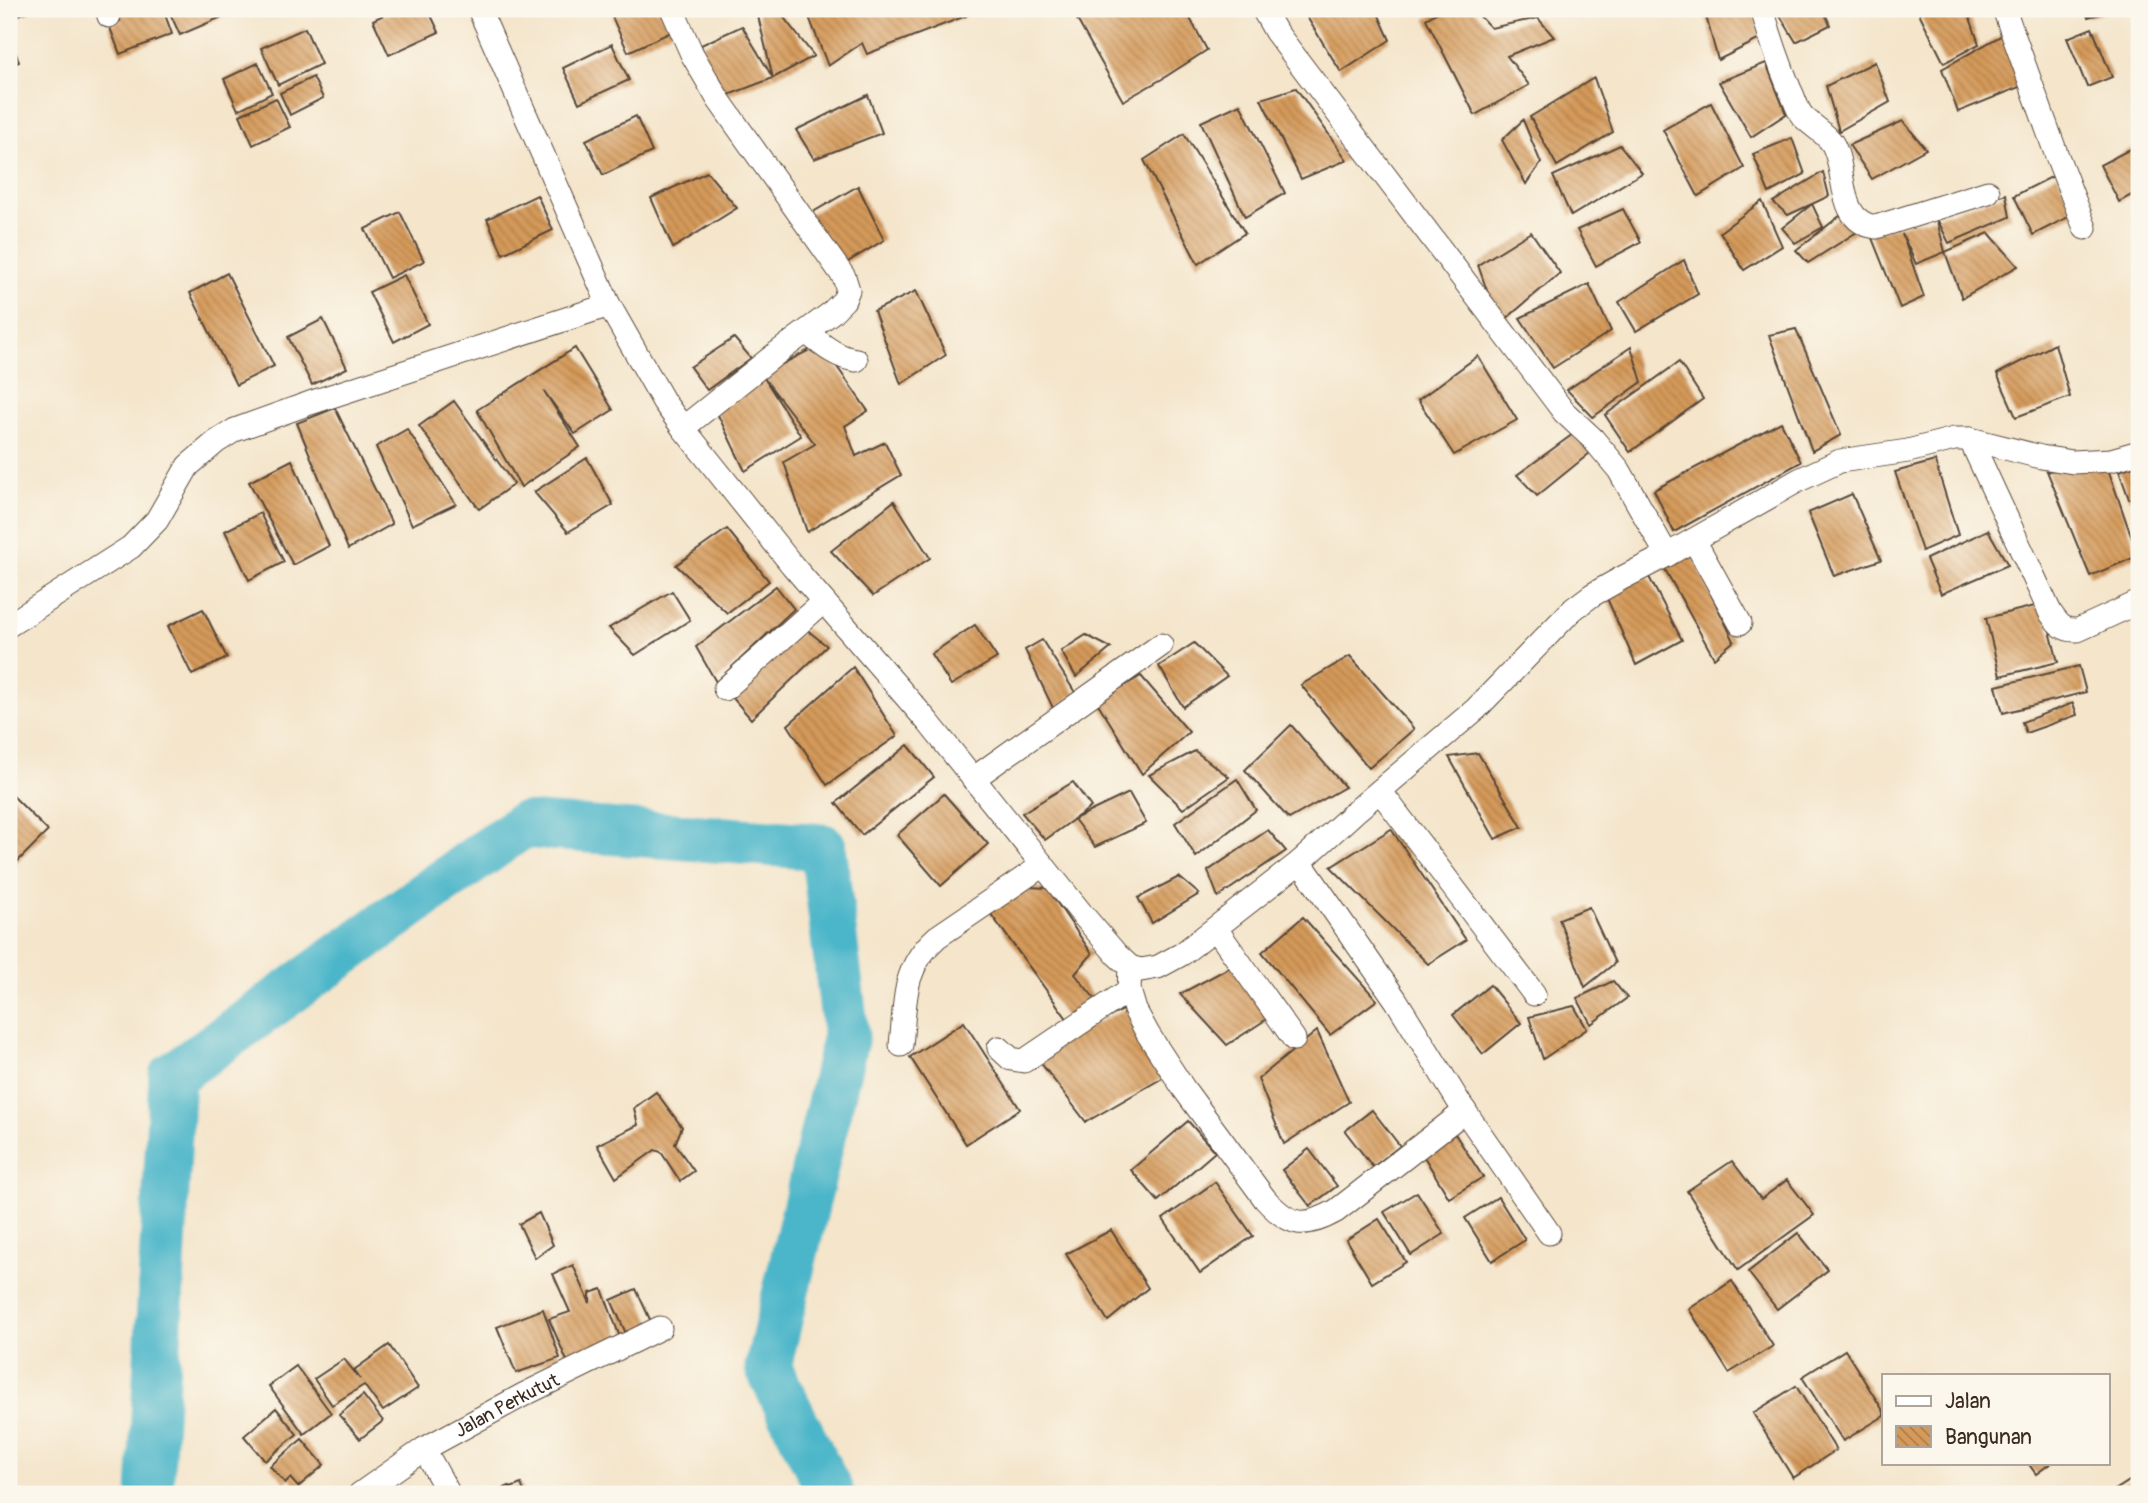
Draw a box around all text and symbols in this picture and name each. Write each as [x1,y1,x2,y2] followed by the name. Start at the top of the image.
[451,1368,563,1443] street label: Jalan Perkutut
[1882,1374,2110,1464] legend
[1945,1388,1991,1415] text: Jalan
[1945,1424,2032,1451] text: Bangunan

